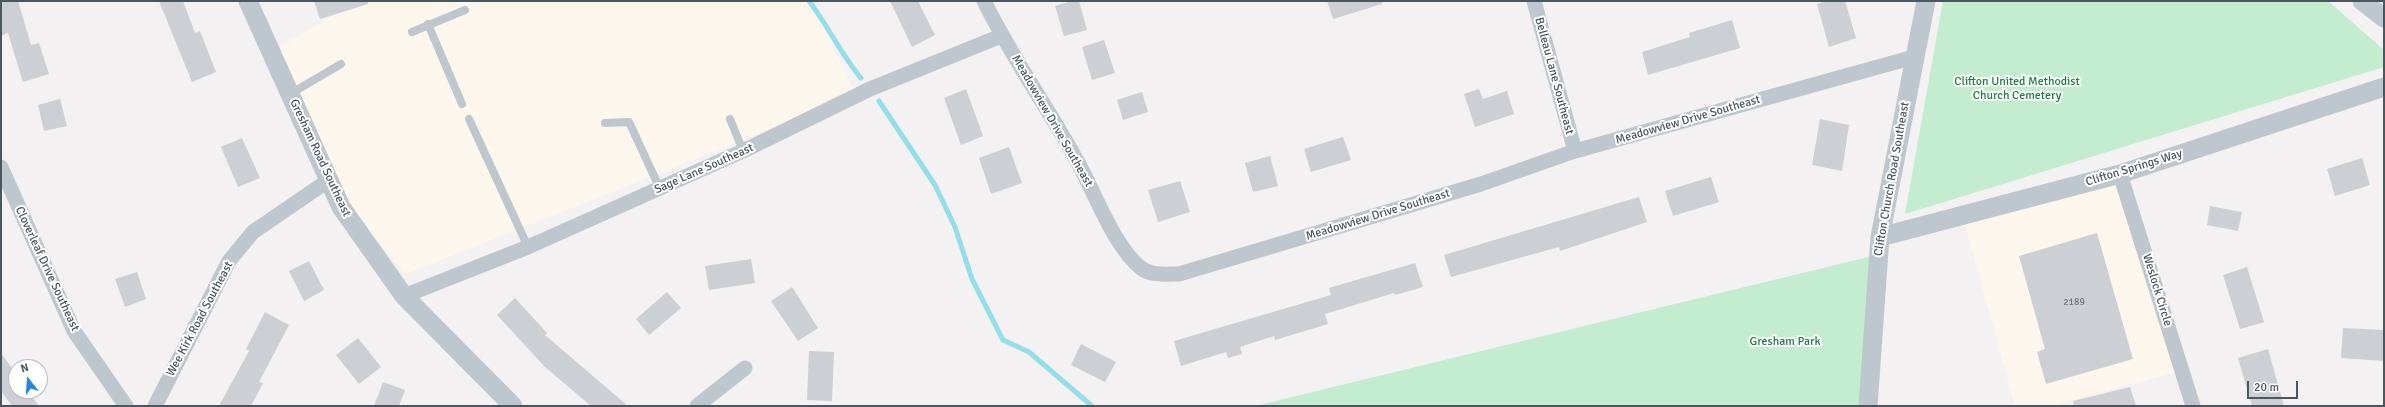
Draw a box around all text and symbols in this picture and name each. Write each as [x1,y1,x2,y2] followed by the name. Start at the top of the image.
[1531,16,1577,136] street label: Belleau Lane Southeast
[1008,53,1096,189] street label: Meadowview Drive Southeast
[1954,75,2080,103] park label: Clifton United Methodist Church Cemetery
[1614,92,1762,148] street label: Meadowview Drive Southeast
[286,97,354,219] street label: Gresham Road Southeast
[1871,101,1913,257] street label: Clifton Church Road Southeast
[652,141,756,197] street label: Sage Lane Southeast
[2084,146,2184,190] street label: Clifton Springs Way
[1304,186,1452,244] street label: Meadowview Drive Southeast
[12,204,82,334] street label: Cloverleaf Drive Southeast
[2139,252,2175,328] street label: Weslock Circle
[164,259,236,379] street label: Wee Kirk Road Southeast
[2063,296,2085,308] house number: 2189
[1749,335,1821,349] park label: Gresham Park
[8,359,48,399] north arrow
[19,361,30,375] text: N
[2249,373,2300,399] scale bar
[2254,380,2279,395] text: 20 m

